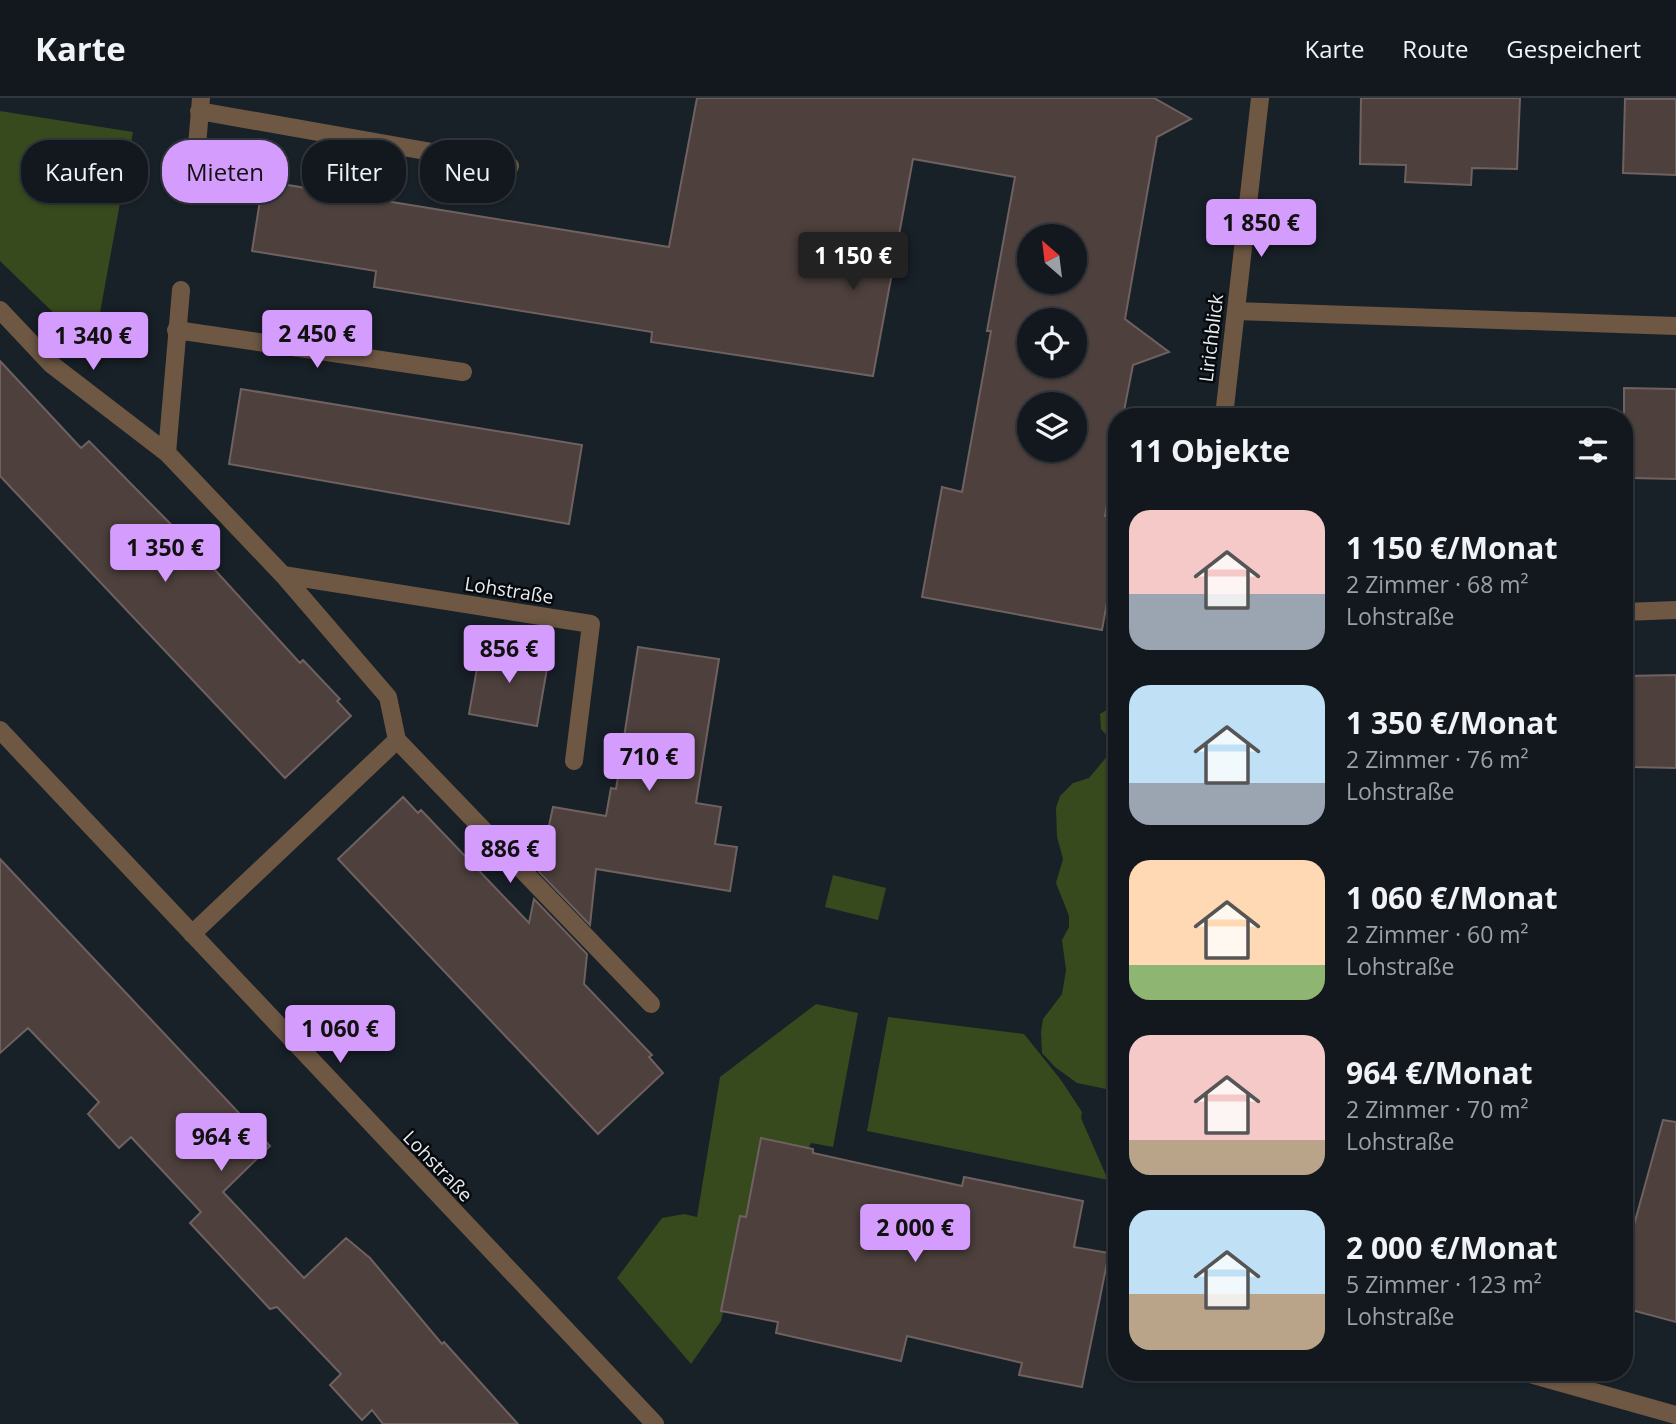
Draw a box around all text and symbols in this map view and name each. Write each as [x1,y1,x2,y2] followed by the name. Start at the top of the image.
[35,26,126,71] text: Karte
[1304,32,1364,65] text: Karte
[1402,32,1468,65] text: Route
[1506,32,1641,65] text: Gespeichert
[21,140,148,203] chip: Kaufen
[162,140,288,203] chip: Mieten
[302,140,406,203] chip: Filter
[420,140,515,203] chip: Neu
[1196,200,1326,259] pin: 1 850 €
[1222,206,1300,238] text: 1 850 €
[1017,224,1087,294] north arrow
[1017,224,1087,462] map controls
[788,232,918,292] pin: 1 150 €
[814,239,892,271] text: 1 150 €
[1193,293,1229,383] street label: Lirichblick
[1017,308,1087,378] button: locate
[252,310,382,370] pin: 2 450 €
[28,313,158,372] pin: 1 340 €
[278,317,356,349] text: 2 450 €
[54,319,132,351] text: 1 340 €
[1017,392,1087,462] button: layers
[1129,430,1290,471] text: 11 Objekte
[1574,431,1612,469] icon: filters
[100,524,230,584] pin: 1 350 €
[1346,527,1557,568] text: 1 150 €/Monat
[126,531,204,563] text: 1 350 €
[1185,538,1269,622] icon: home
[1346,568,1529,600] text: 2 Zimmer · 68 m²
[463,570,555,610] street label: Lohstraße
[1346,600,1455,632] text: Lohstraße
[460,626,558,685] pin: 856 €
[480,632,538,664] text: 856 €
[1346,702,1557,743] text: 1 350 €/Monat
[1185,713,1269,797] icon: home
[600,734,698,793] pin: 710 €
[620,740,678,772] text: 710 €
[1346,743,1529,775] text: 2 Zimmer · 76 m²
[1346,775,1455,807] text: Lohstraße
[461,826,559,885] pin: 886 €
[481,832,539,864] text: 886 €
[1346,877,1557,918] text: 1 060 €/Monat
[1185,888,1269,972] icon: home
[1346,918,1529,950] text: 2 Zimmer · 60 m²
[1346,950,1455,982] text: Lohstraße
[275,1006,405,1065] pin: 1 060 €
[301,1012,379,1044] text: 1 060 €
[1346,1052,1533,1093] text: 964 €/Monat
[1185,1063,1269,1147] icon: home
[1346,1093,1529,1125] text: 2 Zimmer · 70 m²
[172,1114,270,1173] pin: 964 €
[192,1120,250,1152] text: 964 €
[398,1125,478,1207] street label: Lohstraße
[1346,1125,1455,1157] text: Lohstraße
[850,1204,980,1264] pin: 2 000 €
[876,1211,954,1243] text: 2 000 €
[1346,1227,1557,1268] text: 2 000 €/Monat
[1185,1238,1269,1322] icon: home
[1346,1268,1542,1300] text: 5 Zimmer · 123 m²
[1346,1300,1455,1332] text: Lohstraße

